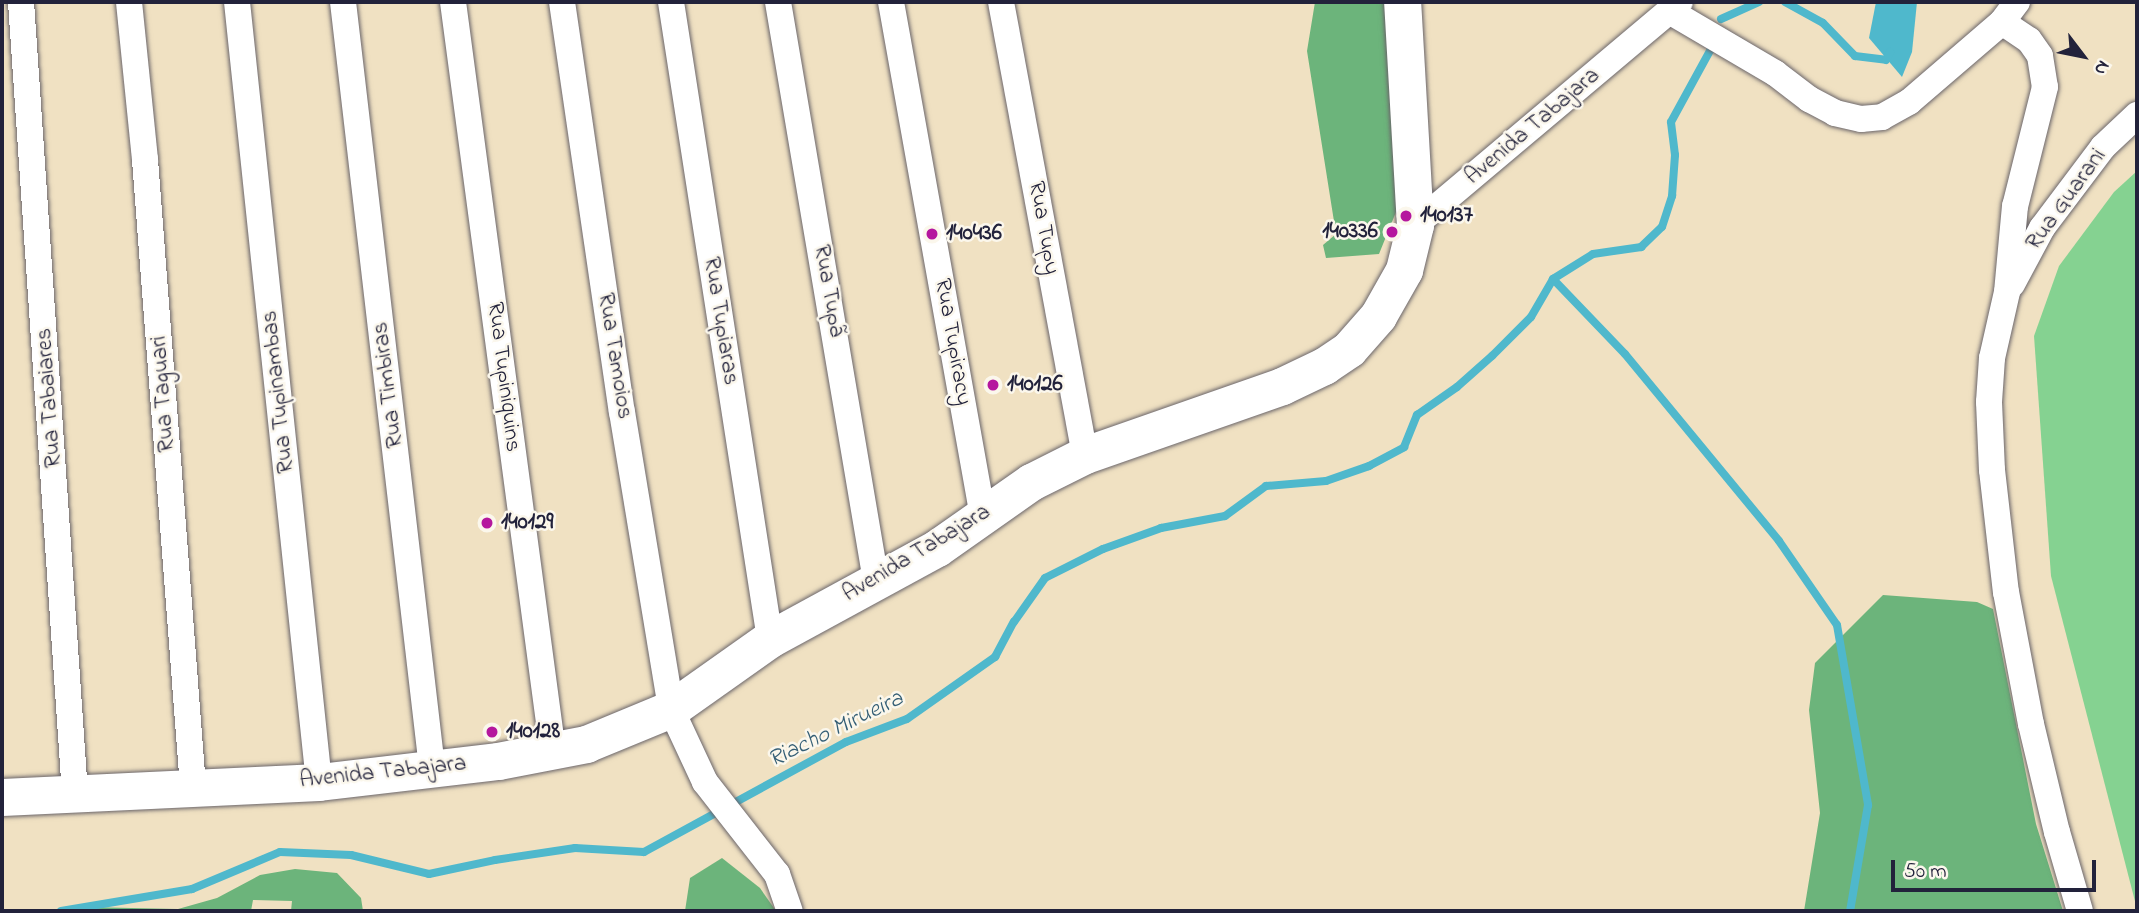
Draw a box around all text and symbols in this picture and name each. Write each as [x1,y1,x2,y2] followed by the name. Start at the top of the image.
[2048,21,2118,91] north arrow
[2086,55,2116,80] text: N
[1460,63,1606,191] street label: Avenida Tabajara
[2021,144,2113,256] street label: Rua Guarani
[1021,179,1065,277] street label: Rua Tupy
[1420,202,1473,230] place label: 140137
[1398,208,1414,224] marker: 140137
[1322,218,1378,246] place label: 140336
[946,220,1002,248] place label: 140436
[1384,224,1400,240] marker: 140336
[924,226,940,242] marker: 140436
[806,243,850,339] street label: Rua Tupã
[696,255,744,387] street label: Rua Tupiaras
[927,277,977,407] street label: Rua Tupiracy
[590,291,638,421] street label: Rua Tamoios
[480,300,526,454] street label: Rua Tupiniquins
[257,309,301,475] street label: Rua Tupinambas
[368,320,410,450] street label: Rua Timbiras
[31,327,69,469] street label: Rua Tabaiares
[146,335,182,453] street label: Rua Taguari
[1007,371,1063,399] place label: 140126
[985,377,1001,393] marker: 140126
[838,499,996,609] street label: Avenida Tabajara
[501,509,553,537] place label: 140129
[479,515,495,531] marker: 140129
[764,685,908,775] water label: Riacho Mirueira
[506,718,560,746] place label: 140128
[484,724,500,740] marker: 140128
[298,751,468,795] street label: Avenida Tabajara
[1894,846,2099,890] scale bar
[1904,857,1947,887] text: 50 m

